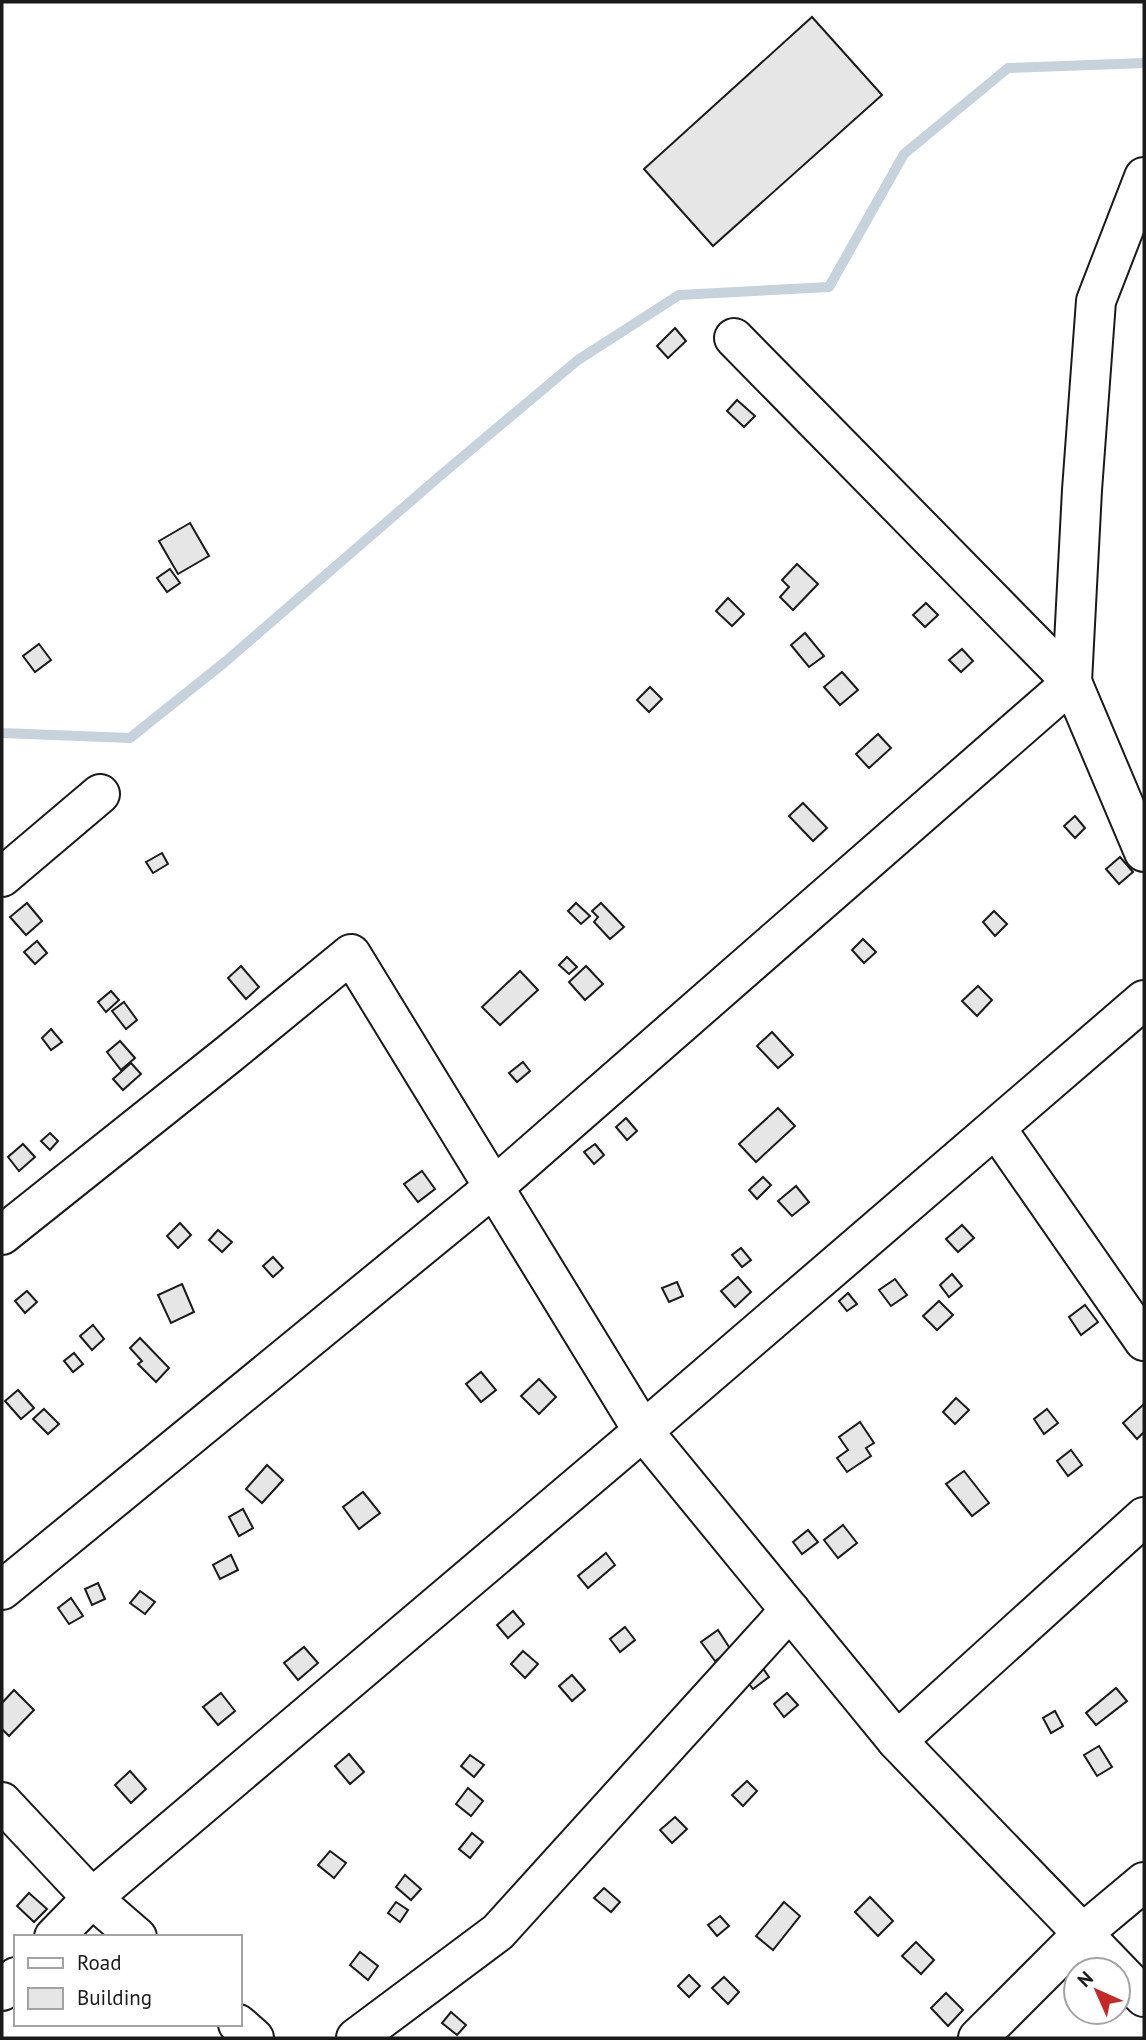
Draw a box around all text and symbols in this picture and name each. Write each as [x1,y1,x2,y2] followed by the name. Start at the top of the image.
[14,1935,242,2026] legend
[77,1949,121,1976] text: Road
[1062,1956,1132,2026] north arrow
[1072,1966,1098,1992] text: N
[77,1984,152,2011] text: Building

